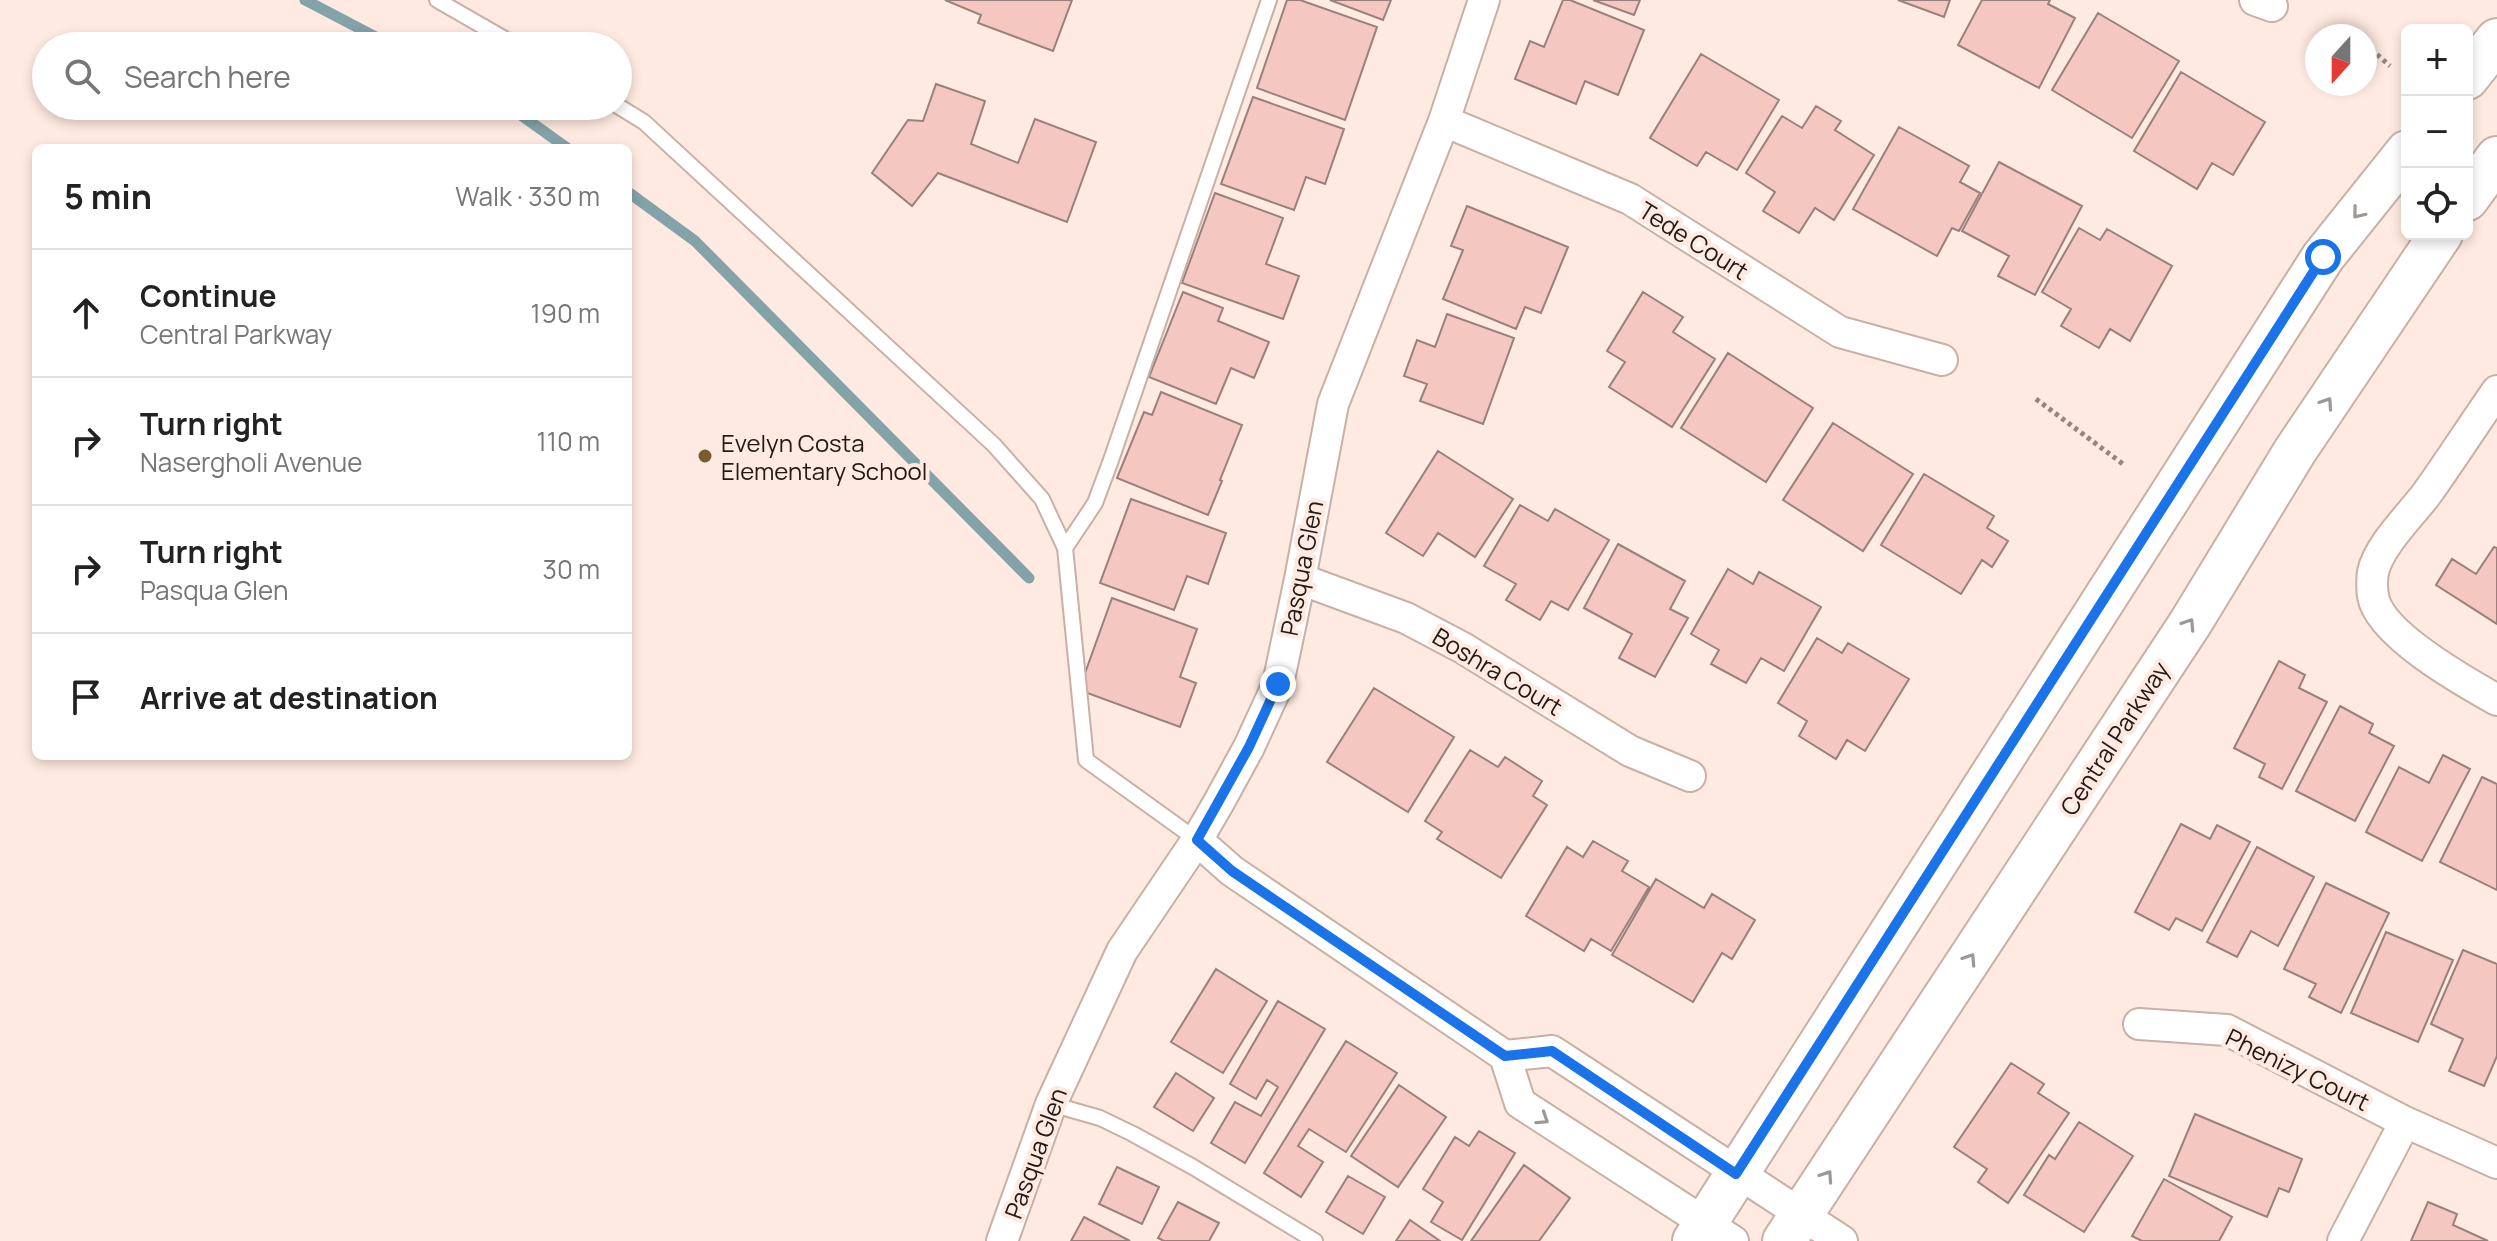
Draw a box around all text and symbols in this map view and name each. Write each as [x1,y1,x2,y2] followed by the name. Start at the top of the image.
[2305,24,2377,96] north arrow
[2401,24,2473,240] map controls
[2401,24,2473,96] button: +
[32,32,632,120] search box
[60,54,104,98] icon: search
[124,56,291,97] text: Search here
[2401,96,2473,168] button: −
[2401,168,2473,240] button: locate
[64,173,152,219] text: 5 min
[455,178,600,214] text: Walk · 330 m
[1633,193,1755,287] street label: Tede Court
[2353,204,2368,218] one-way arrow
[2305,239,2341,275] route start
[140,275,276,316] text: Continue
[64,291,108,335] icon: ahead
[531,295,600,331] text: 190 m
[140,316,332,352] text: Central Parkway
[2317,398,2332,412] one-way arrow
[140,403,283,444] text: Turn right
[64,419,108,463] icon: right
[537,423,600,459] text: 110 m
[721,426,927,487] place label: Evelyn Costa Elementary School
[140,444,363,480] text: Nasergholi Avenue
[696,447,714,465] marker: Evelyn Costa Elementary School
[1272,498,1330,638] street label: Pasqua Glen
[140,531,283,572] text: Turn right
[64,547,108,591] icon: right
[543,551,600,587] text: 30 m
[140,572,288,608] text: Pasqua Glen
[2180,618,2195,633] one-way arrow
[1427,619,1569,723] street label: Boshra Court
[2052,654,2176,821] street label: Central Parkway
[1260,666,1296,702] route end
[64,675,108,719] icon: arrive
[140,677,438,718] text: Arrive at destination
[1960,953,1975,967] one-way arrow
[2221,1020,2375,1118] street label: Phenizy Court
[996,1083,1074,1223] street label: Pasqua Glen
[1535,1109,1549,1124] one-way arrow
[1817,1170,1832,1184] one-way arrow

